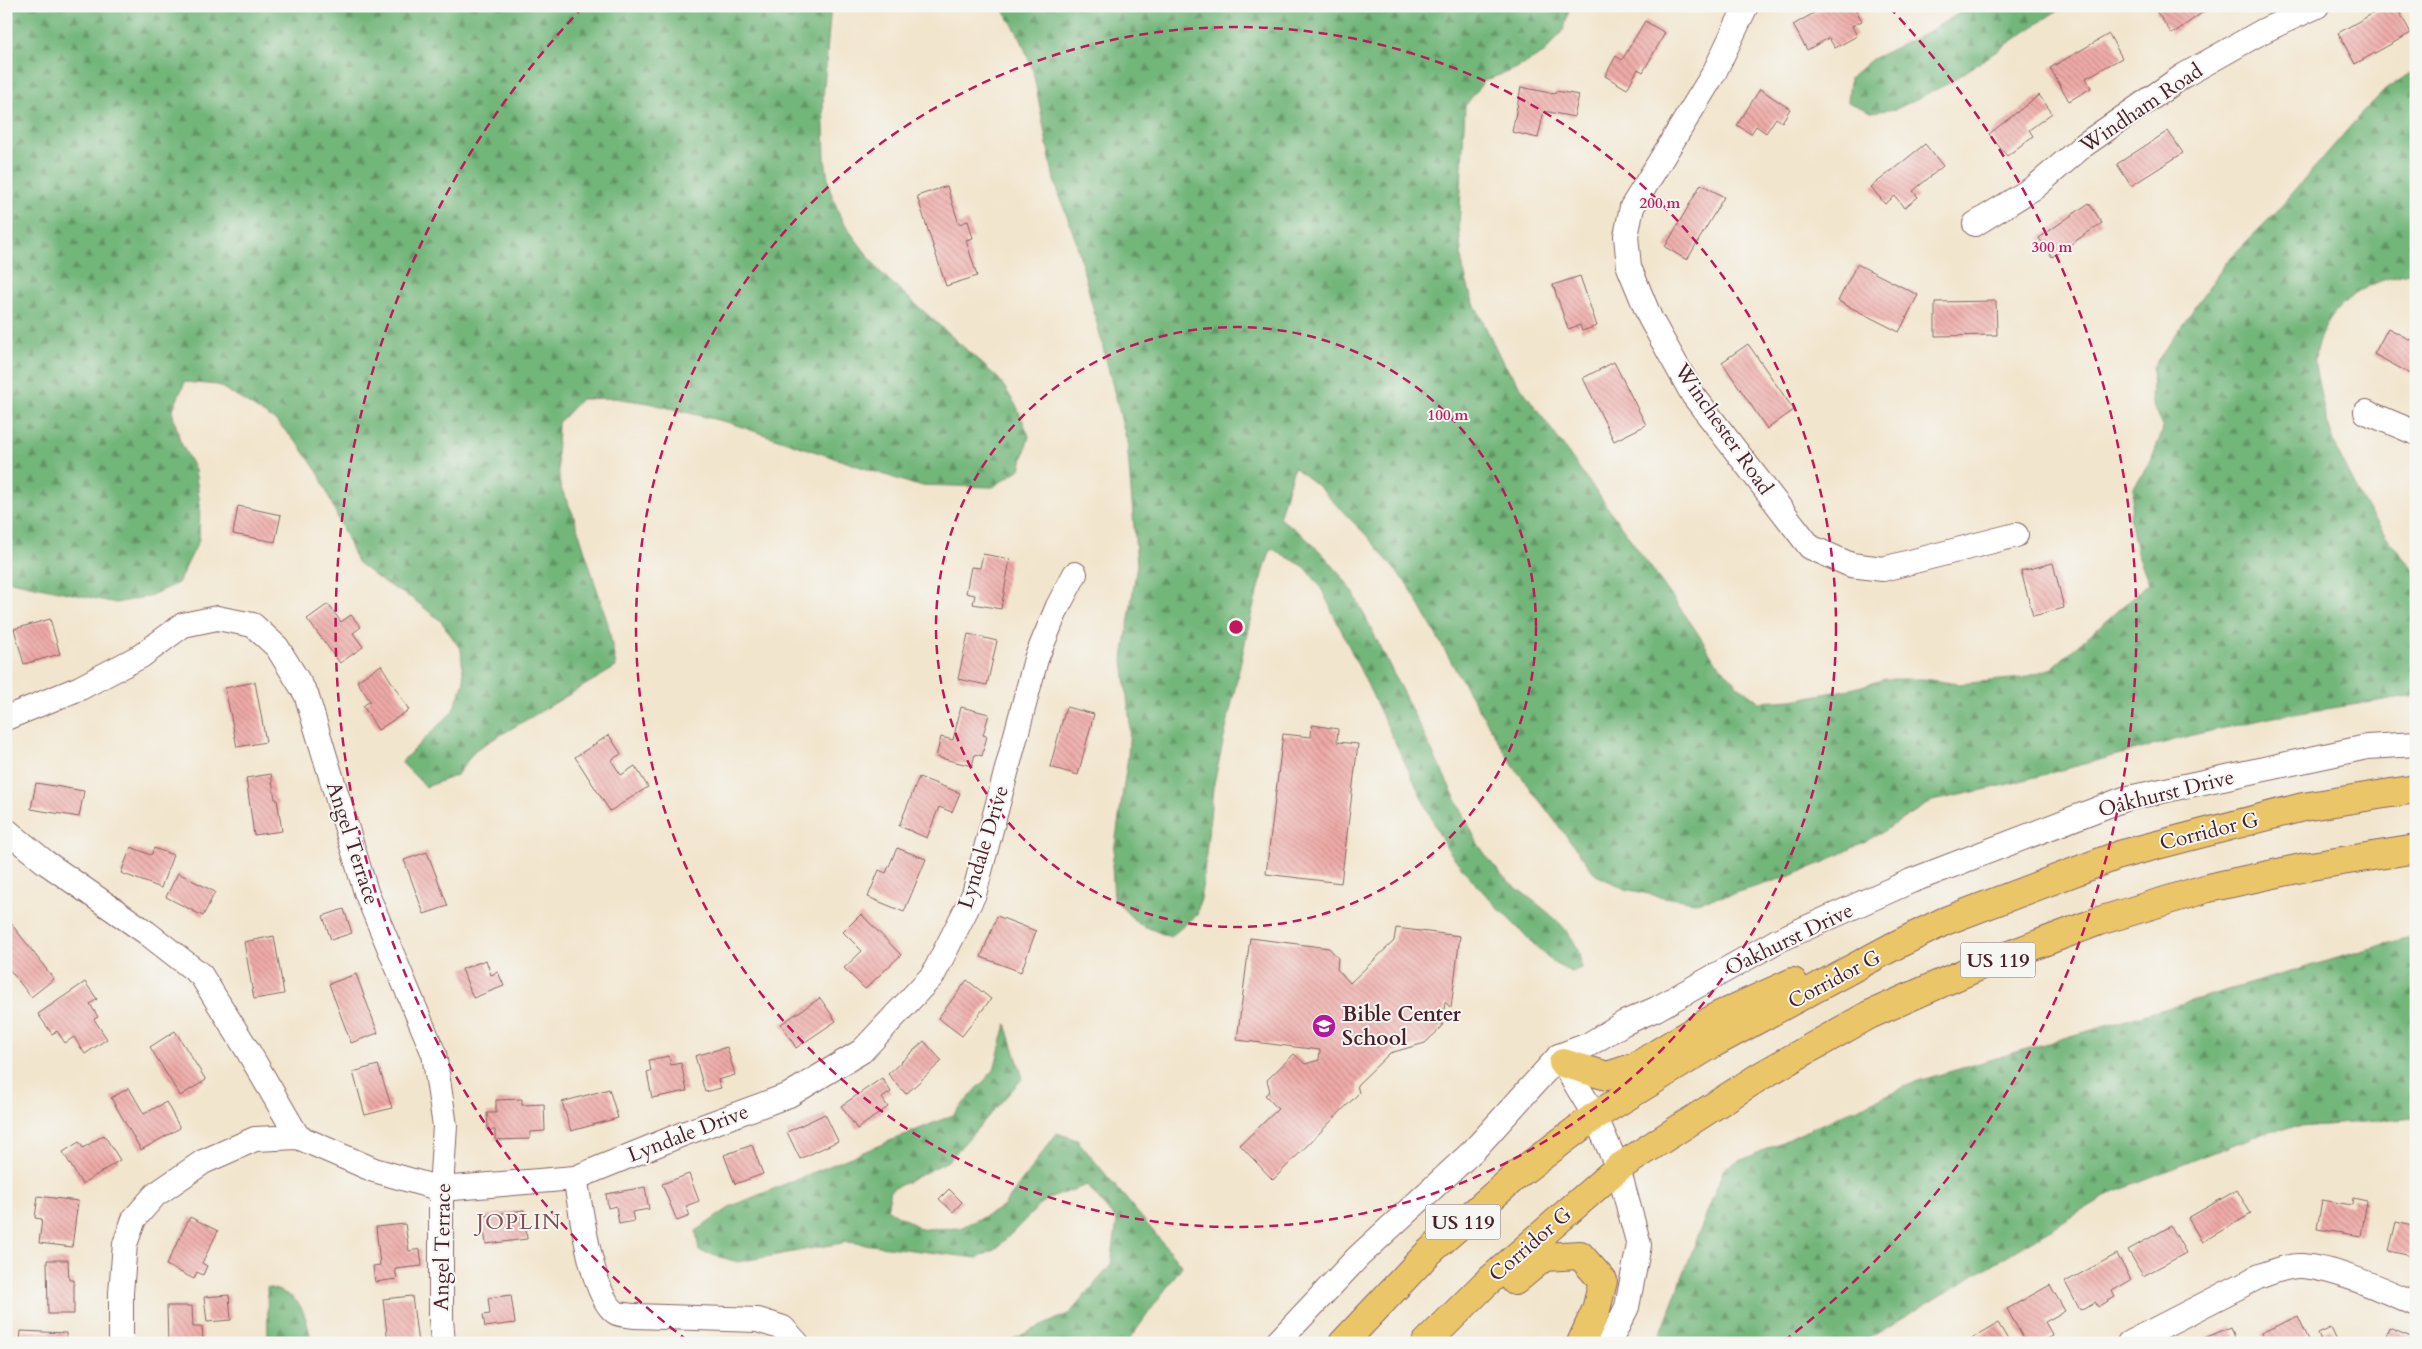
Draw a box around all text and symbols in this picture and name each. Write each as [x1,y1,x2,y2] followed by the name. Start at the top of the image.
[2073,57,2208,161] street label: Windham Road
[1640,193,1681,213] text: 200 m
[2032,237,2073,257] text: 300 m
[1667,357,1780,501] street label: Winchester Road
[1428,405,1469,425] text: 100 m
[1227,618,1245,636] centre of rings
[2095,763,2237,824] street label: Oakhurst Drive
[319,778,386,908] street label: Angel Terrace
[951,782,1016,912] street label: Lyndale Drive
[2157,805,2262,858] street label: Corridor G
[1720,896,1858,983] street label: Oakhurst Drive
[1960,942,2036,978] road number: US 119
[1783,943,1886,1016] street label: Corridor G
[1342,1000,1462,1053] place label: Bible Center School
[1311,1013,1337,1039] school or university icon: Bible Center School
[624,1097,753,1170] street label: Lyndale Drive
[427,1183,458,1311] street label: Angel Terrace
[1483,1200,1578,1288] street label: Corridor G
[1426,1204,1500,1240] road number: US 119
[473,1207,562,1237] district label: JOPLIN

